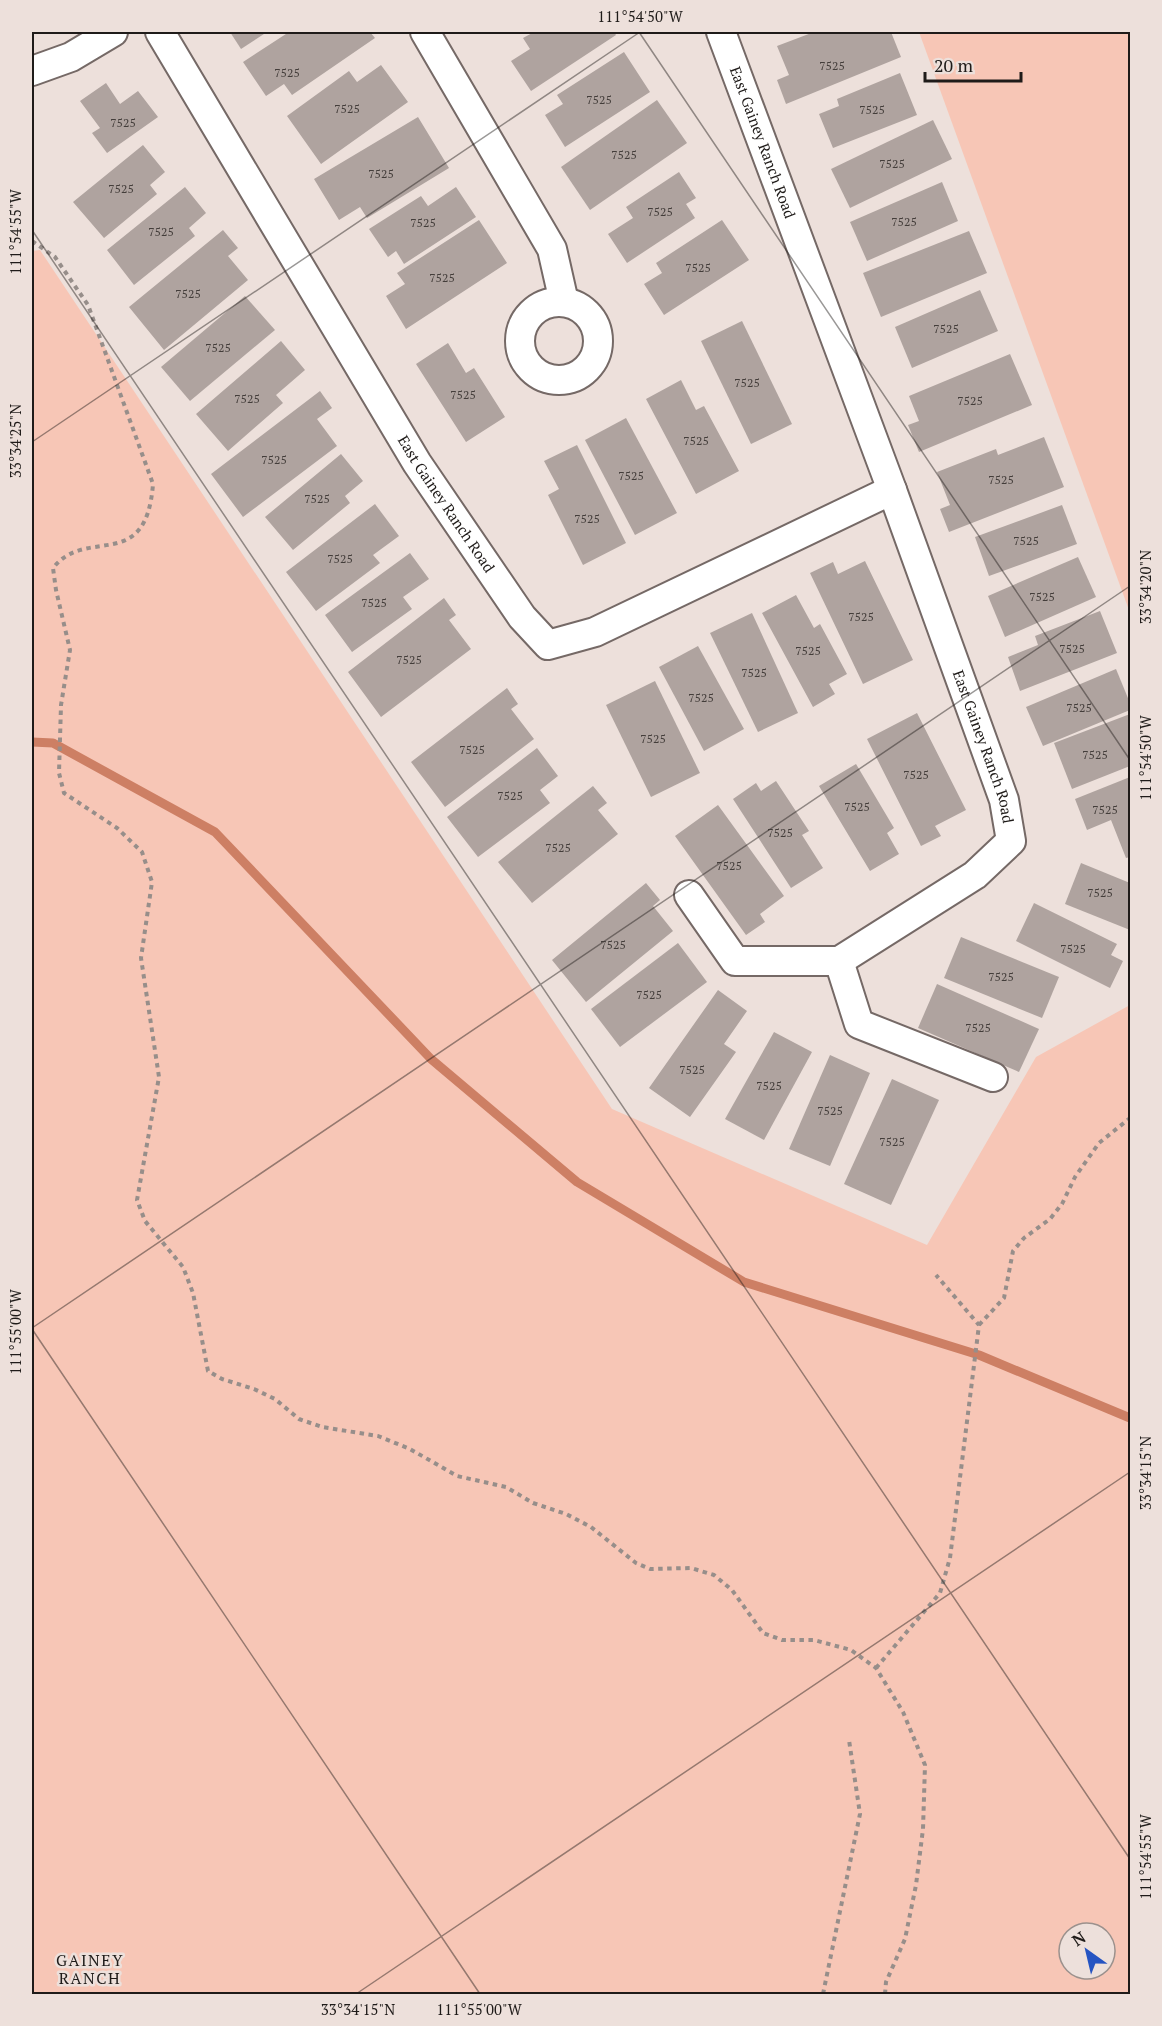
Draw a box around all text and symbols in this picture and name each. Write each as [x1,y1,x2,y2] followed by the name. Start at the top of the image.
[597,6,684,26] text: 111°54'50"W
[925,45,1021,83] scale bar
[934,53,974,77] text: 20 m
[819,58,845,73] house number: 7525
[726,63,801,221] street label: East Gainey Ranch Road
[274,65,300,80] house number: 7525
[586,92,612,107] house number: 7525
[334,101,360,116] house number: 7525
[859,102,885,117] house number: 7525
[110,115,136,130] house number: 7525
[611,147,637,162] house number: 7525
[879,156,905,171] house number: 7525
[368,166,394,181] house number: 7525
[108,181,134,196] house number: 7525
[5,188,25,275] text: 111°54'55"W
[647,204,673,219] house number: 7525
[891,214,917,229] house number: 7525
[410,215,436,230] house number: 7525
[148,224,174,239] house number: 7525
[685,260,711,275] house number: 7525
[429,270,455,285] house number: 7525
[175,286,201,301] house number: 7525
[933,321,959,336] house number: 7525
[205,340,231,355] house number: 7525
[734,375,760,390] house number: 7525
[450,387,476,402] house number: 7525
[234,391,260,406] house number: 7525
[957,393,983,408] house number: 7525
[5,404,25,478] text: 33°34'25"N
[394,431,500,576] street label: East Gainey Ranch Road
[683,433,709,448] house number: 7525
[261,452,287,467] house number: 7525
[618,468,644,483] house number: 7525
[988,472,1014,487] house number: 7525
[304,491,330,506] house number: 7525
[574,511,600,526] house number: 7525
[1013,533,1039,548] house number: 7525
[1135,550,1155,624] text: 33°34'20"N
[327,551,353,566] house number: 7525
[1029,589,1055,604] house number: 7525
[361,595,387,610] house number: 7525
[848,609,874,624] house number: 7525
[1059,641,1085,656] house number: 7525
[795,643,821,658] house number: 7525
[396,652,422,667] house number: 7525
[741,665,767,680] house number: 7525
[949,667,1019,825] street label: East Gainey Ranch Road
[688,690,714,705] house number: 7525
[1066,700,1092,715] house number: 7525
[1135,714,1155,801] text: 111°54'50"W
[640,731,666,746] house number: 7525
[459,742,485,757] house number: 7525
[1082,747,1108,762] house number: 7525
[903,767,929,782] house number: 7525
[497,788,523,803] house number: 7525
[844,799,870,814] house number: 7525
[1092,802,1118,817] house number: 7525
[767,825,793,840] house number: 7525
[545,840,571,855] house number: 7525
[716,858,742,873] house number: 7525
[1087,885,1113,900] house number: 7525
[600,937,626,952] house number: 7525
[1060,941,1086,956] house number: 7525
[988,969,1014,984] house number: 7525
[636,987,662,1002] house number: 7525
[965,1020,991,1035] house number: 7525
[679,1062,705,1077] house number: 7525
[756,1078,782,1093] house number: 7525
[817,1103,843,1118] house number: 7525
[879,1134,905,1149] house number: 7525
[5,1288,25,1375] text: 111°55'00"W
[1135,1436,1155,1510] text: 33°34'15"N
[1135,1813,1155,1900] text: 111°54'55"W
[1057,1921,1117,1981] north arrow
[1067,1926,1090,1951] text: N
[56,1949,124,1989] district label: GAINEY RANCH
[321,1999,395,2019] text: 33°34'15"N
[436,1999,523,2019] text: 111°55'00"W

